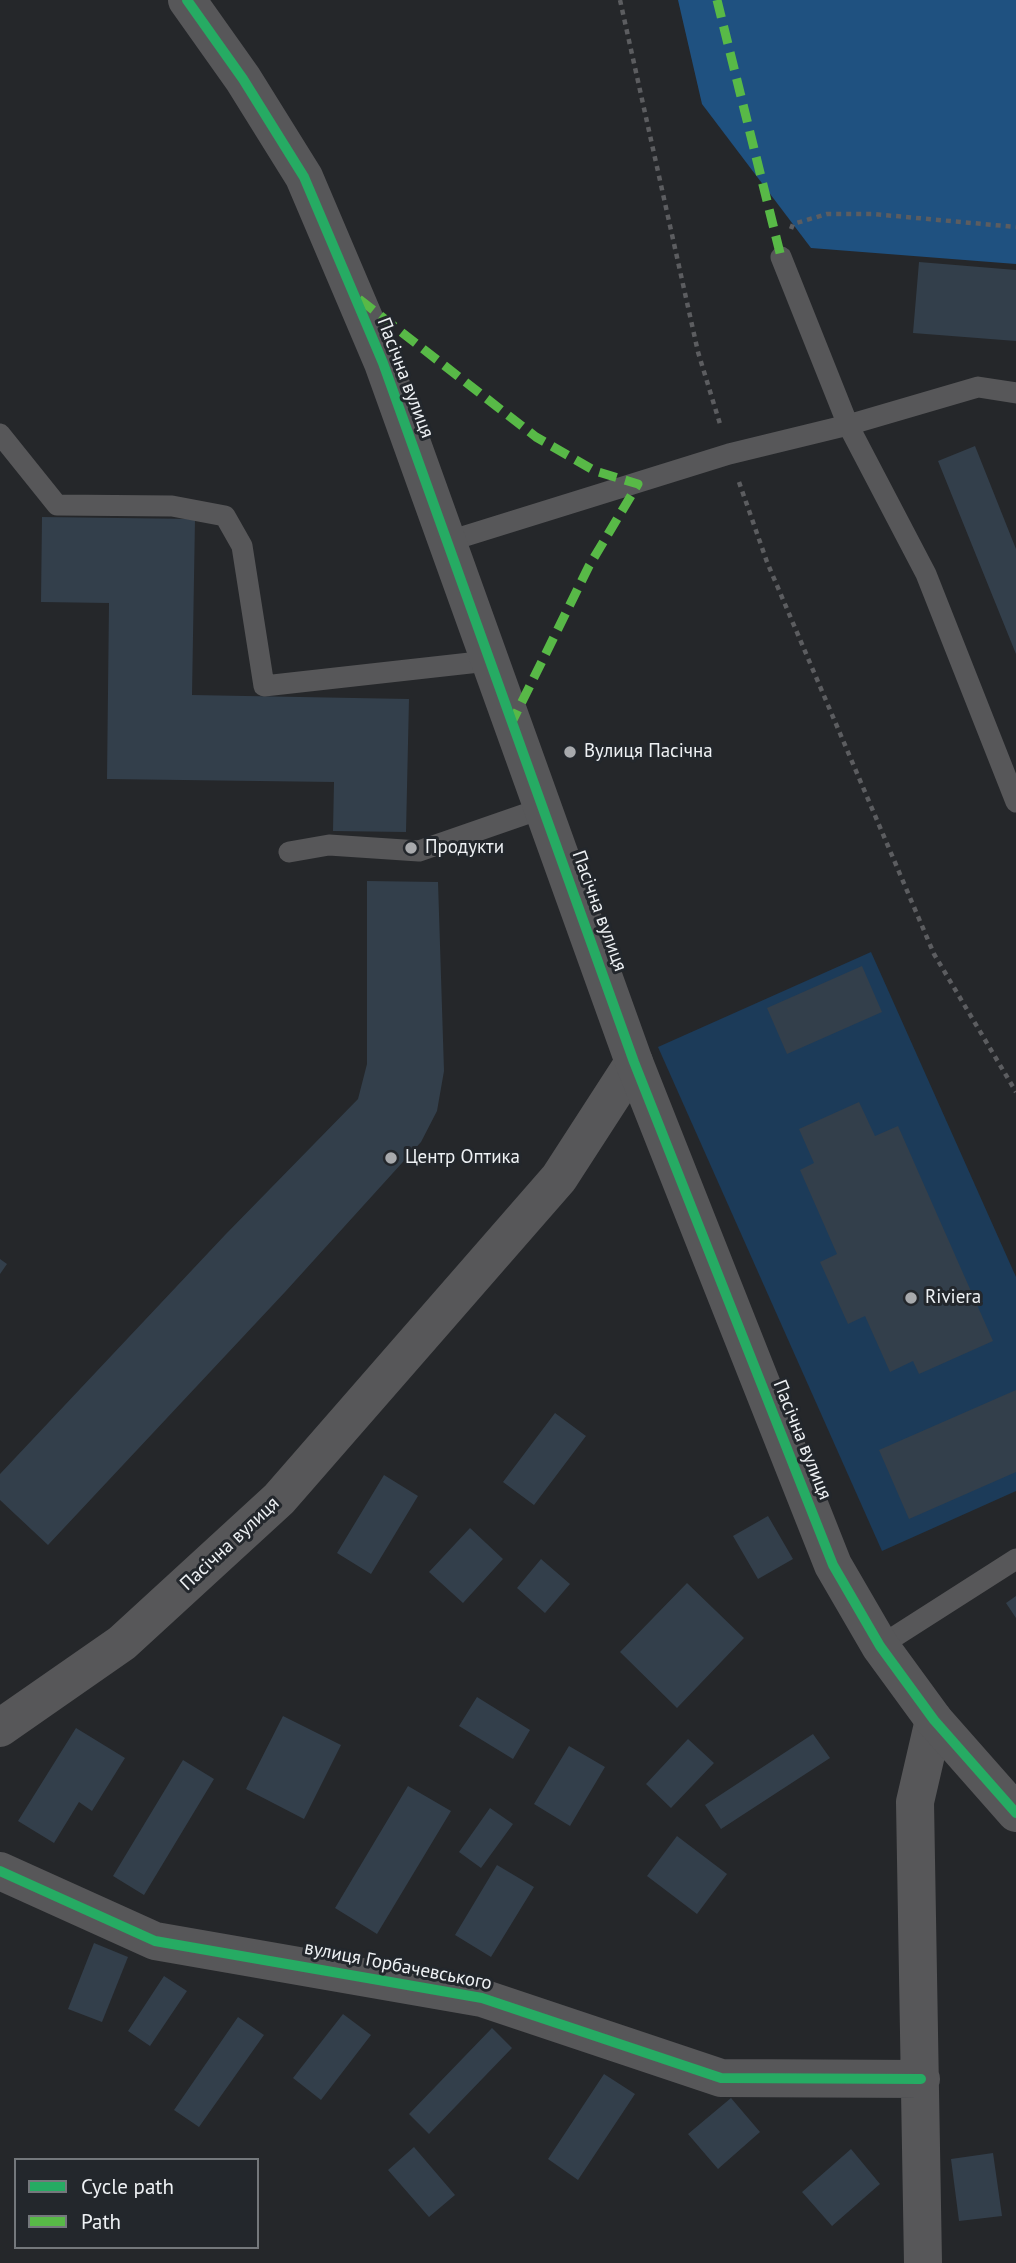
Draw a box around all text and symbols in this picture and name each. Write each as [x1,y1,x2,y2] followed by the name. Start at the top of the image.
[372,315,438,441] street label: Пасічна вулиця
[584,741,713,763] place label: Вулиця Пасічна
[562,744,578,760] marker: Вулиця Пасічна
[425,837,504,859] place label: Продукти
[403,840,419,856] marker: Продукти
[567,847,631,975] street label: Пасічна вулиця
[405,1147,520,1169] place label: Центр Оптика
[383,1150,399,1166] marker: Центр Оптика
[925,1287,981,1309] place label: Riviera
[903,1290,919,1306] marker: Riviera
[768,1377,836,1503] street label: Пасічна вулиця
[176,1492,284,1596] street label: Пасічна вулиця
[302,1937,494,1995] street label: вулиця Горбачевського
[14,2158,259,2249] legend
[81,2173,174,2200] text: Cycle path
[81,2208,121,2235] text: Path

